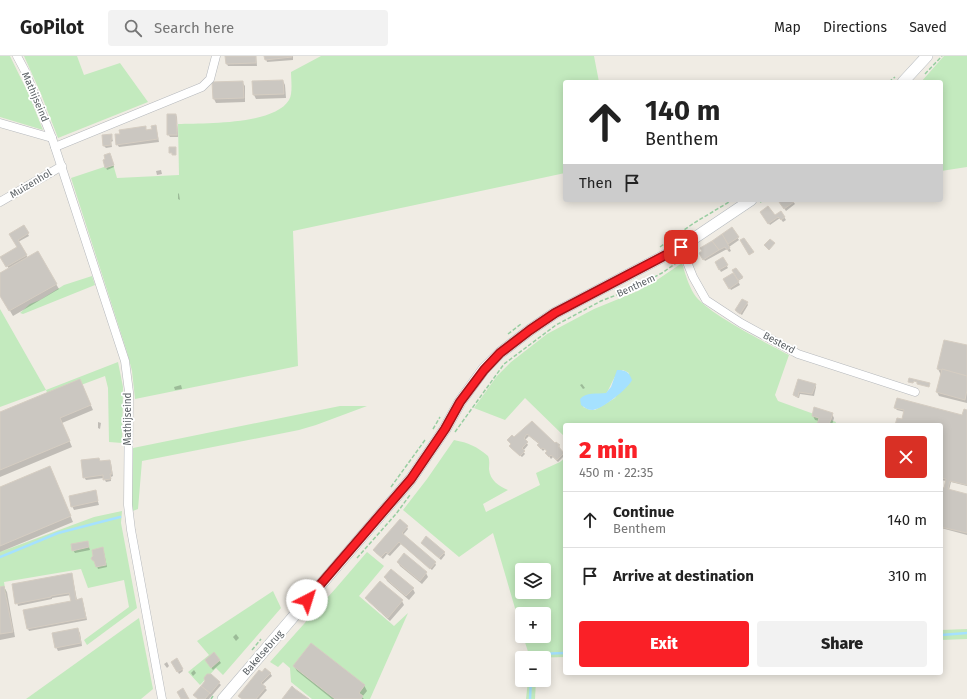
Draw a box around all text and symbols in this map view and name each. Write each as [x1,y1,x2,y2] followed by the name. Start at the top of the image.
[108,10,388,46] search box
[20,16,84,39] text: GoPilot
[122,17,144,39] icon: search
[154,19,234,37] text: Search here
[774,19,801,36] text: Map
[823,19,887,36] text: Directions
[909,19,947,36] text: Saved
[19,70,51,124] street label: Mathijseind
[645,94,721,127] text: 140 m
[579,96,631,148] icon: ahead
[645,128,719,150] text: Benthem
[8,167,54,201] street label: Muizenhol
[621,172,643,194] icon: arrive
[579,174,613,192] text: Then
[664,230,698,264] pin
[670,236,692,258] icon: arrive
[615,272,657,300] street label: Benthem
[761,330,797,356] street label: Besterd
[122,392,134,446] street label: Mathijseind
[579,436,638,464] text: 2 min
[885,436,927,478] button: close
[579,465,653,480] text: 450 m · 22:35
[613,503,674,521] text: Continue
[579,509,601,531] icon: ahead
[887,511,927,529] text: 140 m
[613,521,666,536] text: Benthem
[515,563,551,687] map controls
[515,563,551,599] button: layers
[579,565,601,587] icon: arrive
[613,567,754,585] text: Arrive at destination
[888,567,927,585] text: 310 m
[286,579,328,621] position arrow
[515,607,551,643] button: +
[579,621,749,667] button: Exit
[757,621,927,667] button: Share
[240,627,286,678] street label: Bakelsebrug
[515,651,551,687] button: −

